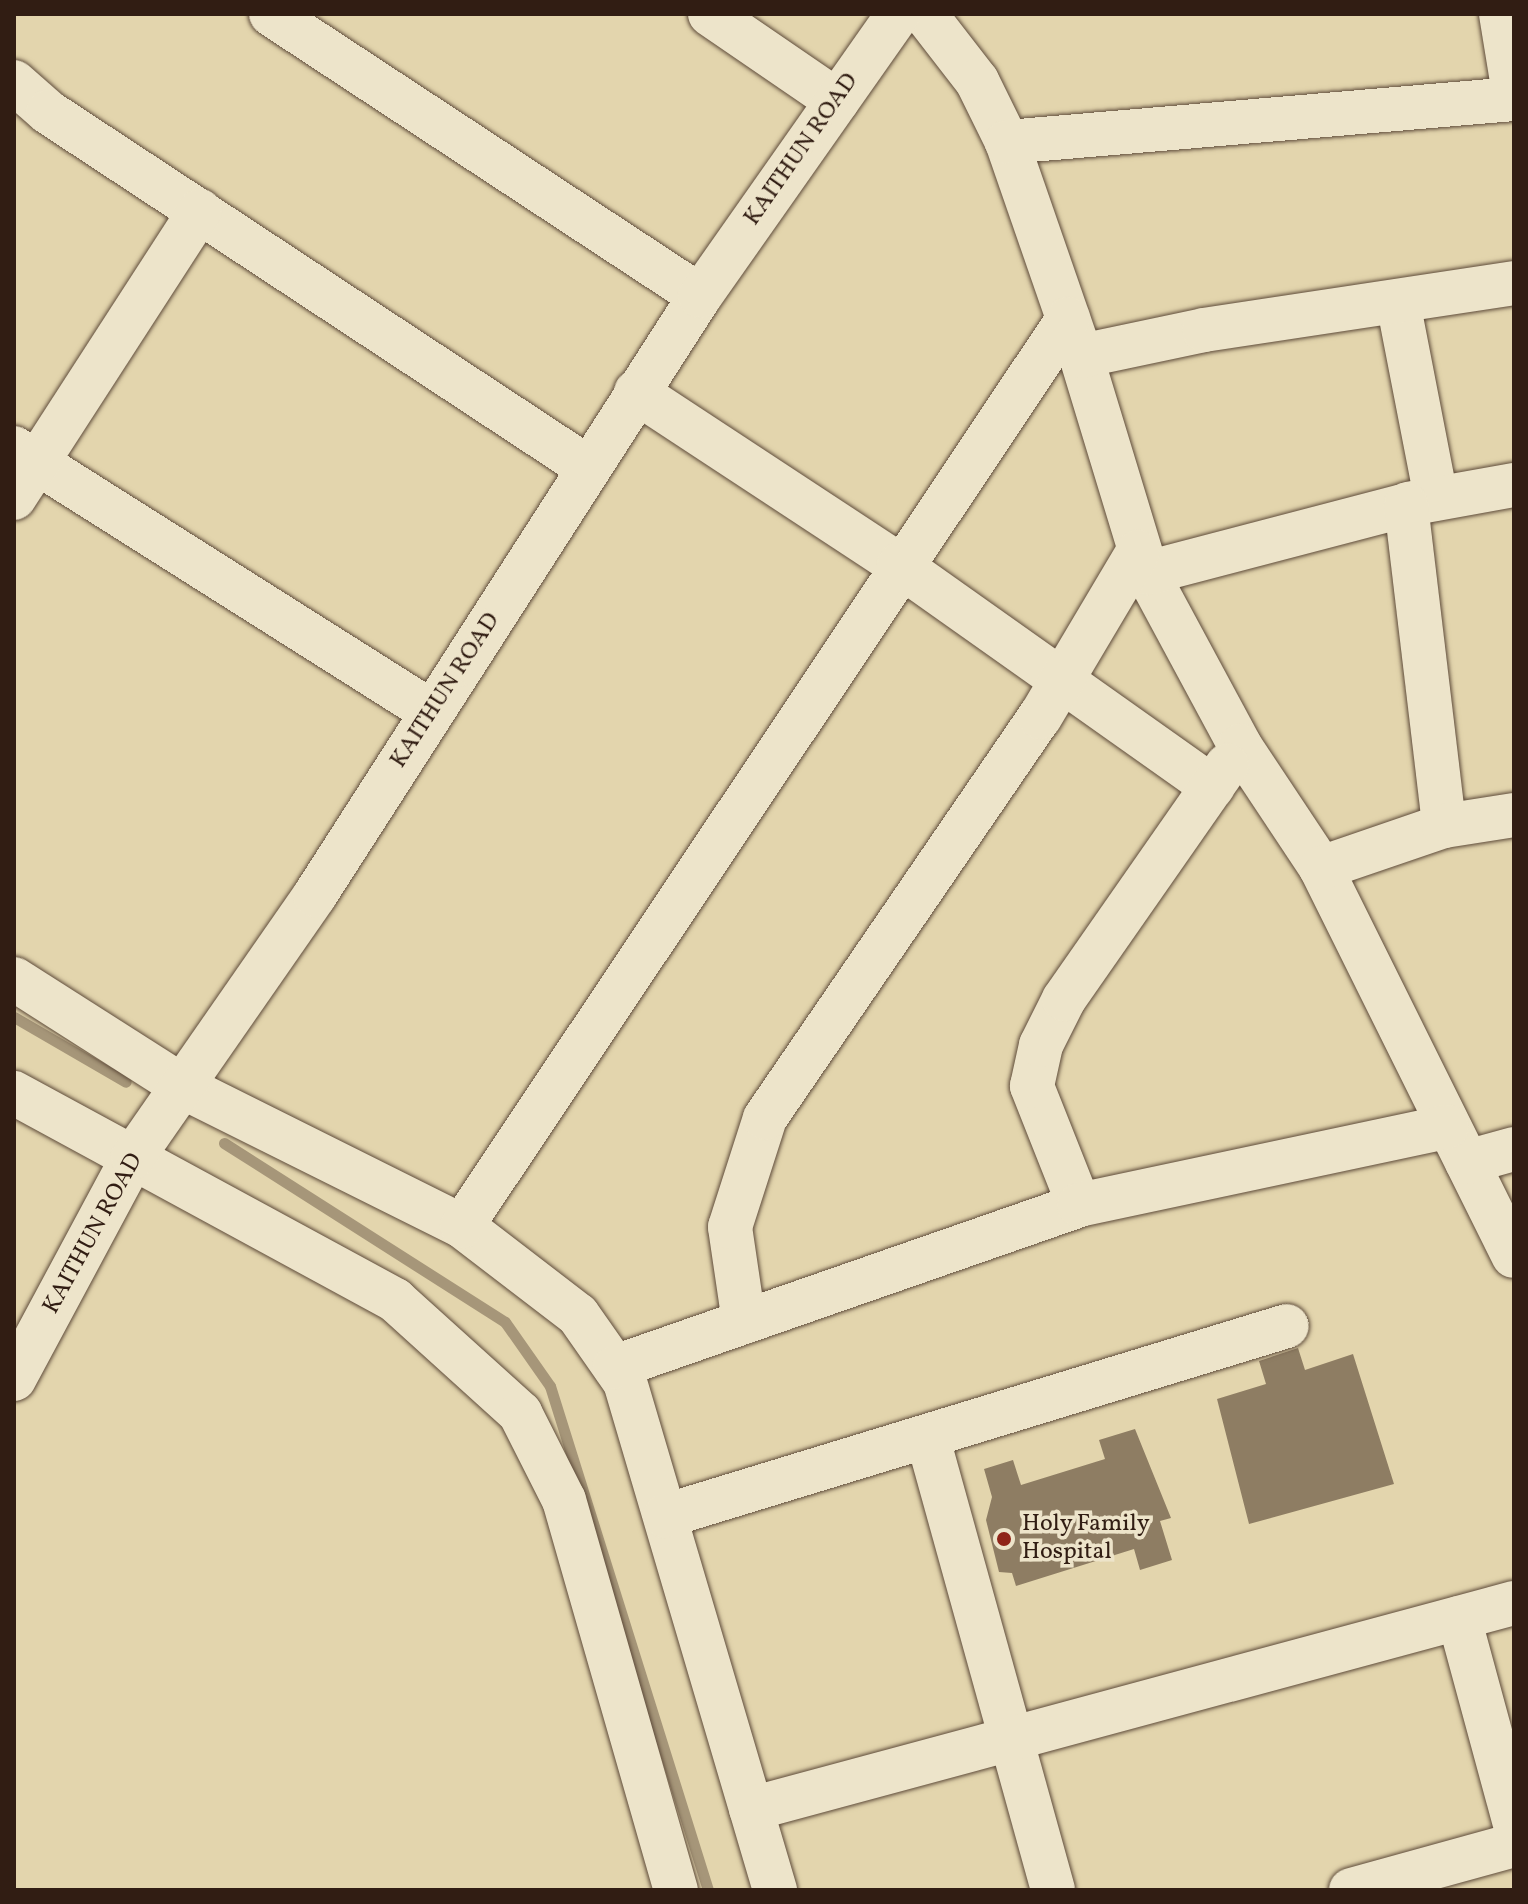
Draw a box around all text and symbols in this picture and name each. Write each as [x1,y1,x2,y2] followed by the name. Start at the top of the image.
[739,68,865,232] street label: KAITHUN ROAD
[385,608,507,774] street label: KAITHUN ROAD
[38,1149,150,1319] street label: KAITHUN ROAD
[1022,1511,1150,1567] place label: Holy Family Hospital
[993,1528,1015,1550] marker: Holy Family Hospital

